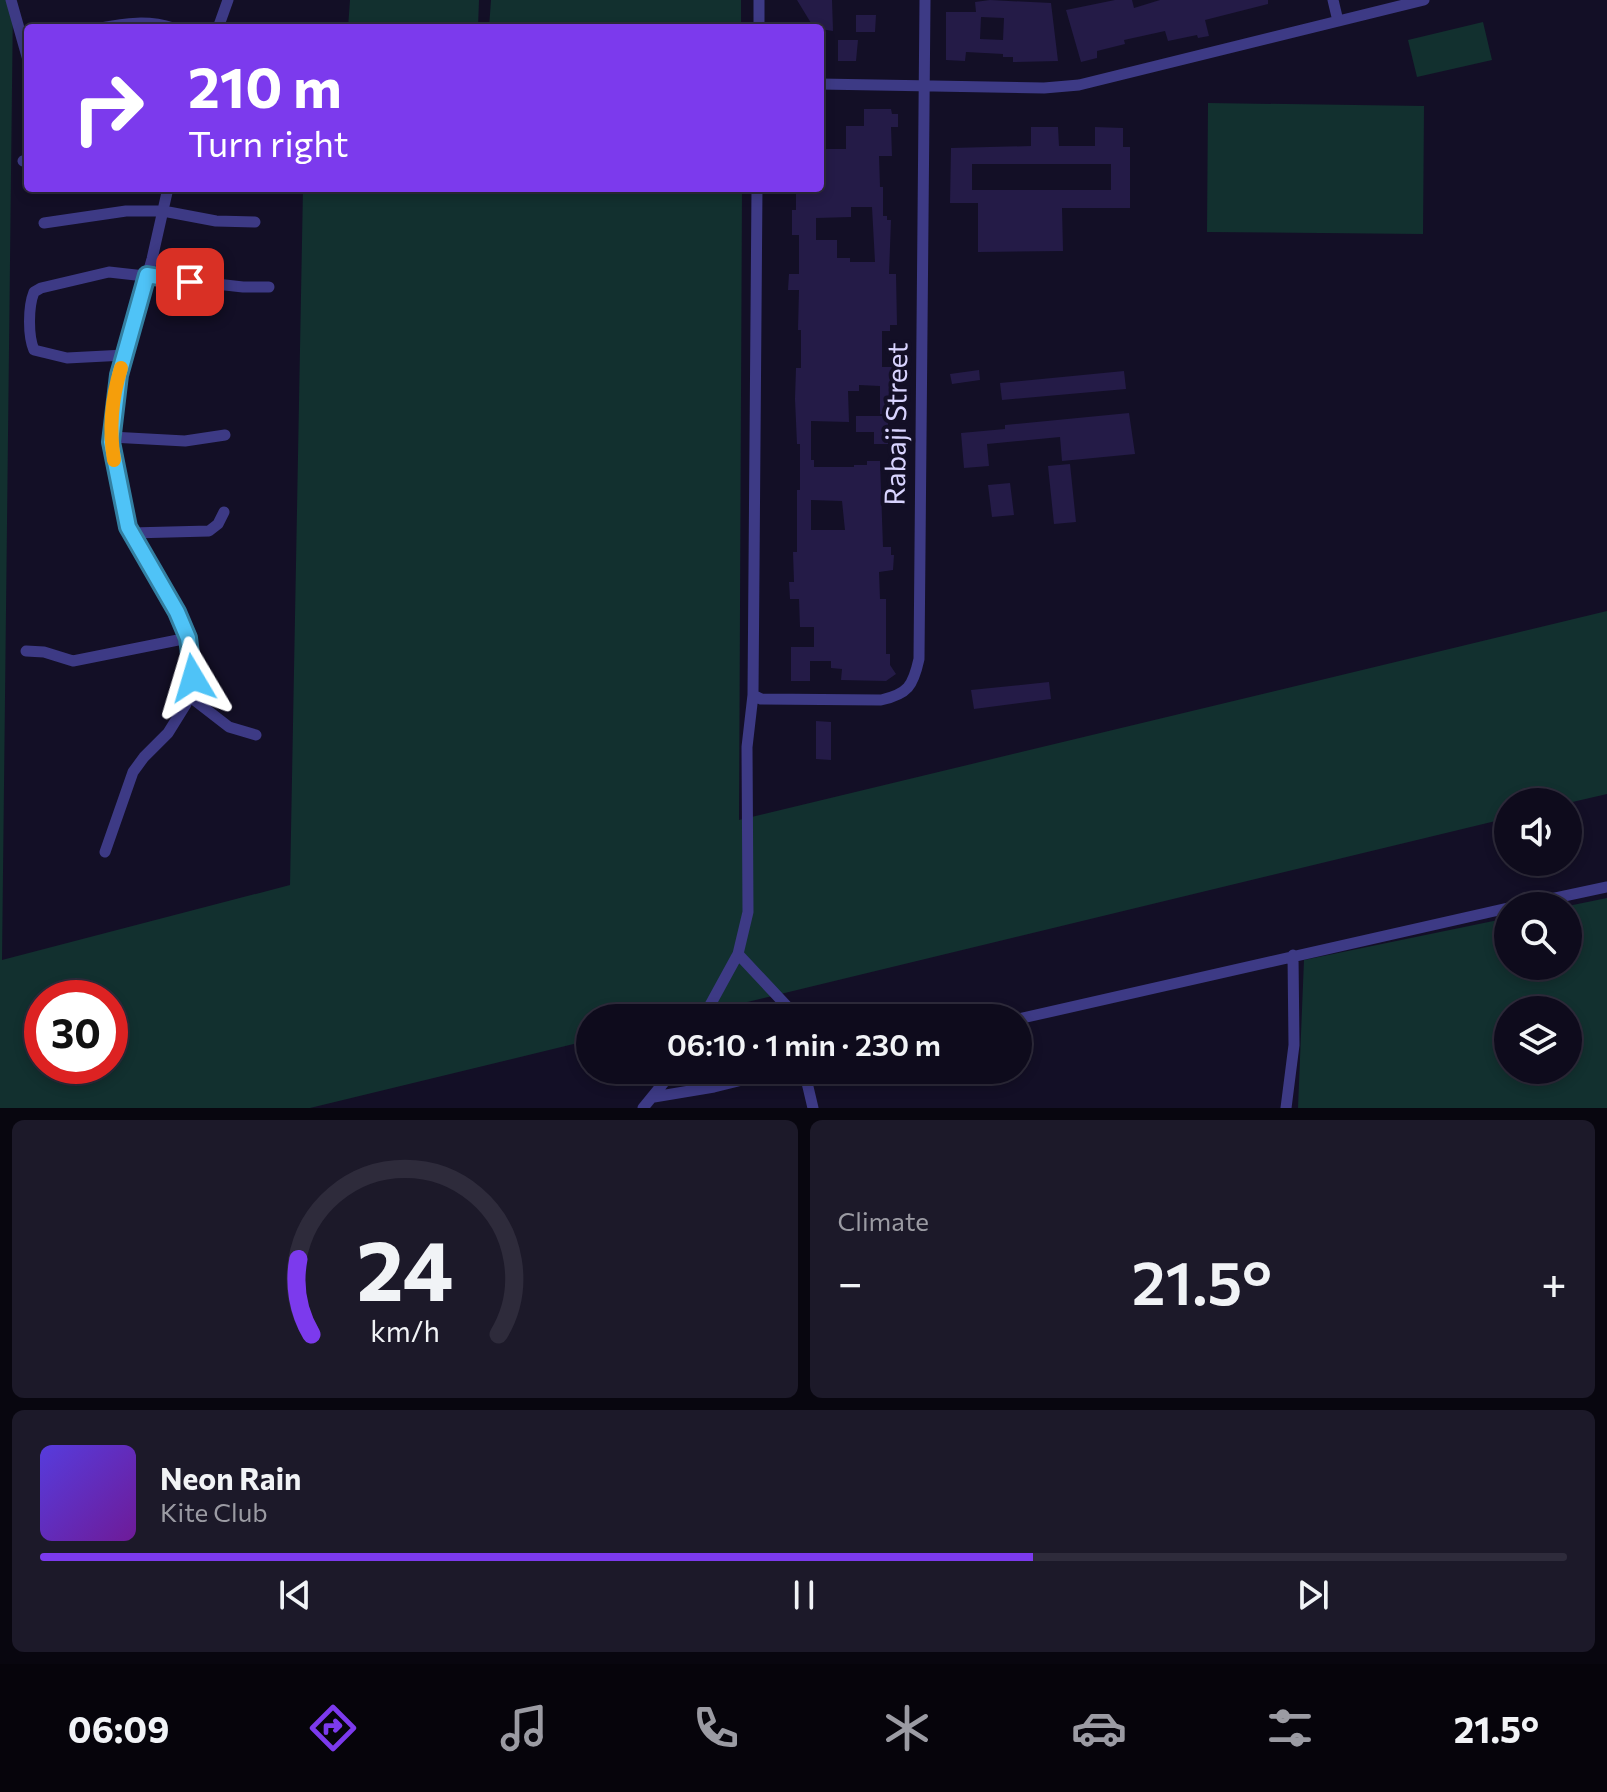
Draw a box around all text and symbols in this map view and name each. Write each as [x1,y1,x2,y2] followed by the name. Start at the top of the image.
[188,51,342,120] text: 210 m
[56,56,160,160] icon: right
[188,120,349,164] text: Turn right
[156,248,224,316] pin
[168,260,212,304] icon: arrive
[877,342,913,506] street label: Rabaji Street
[151,636,235,720] position arrow
[1494,788,1582,1084] map controls
[1494,788,1582,876] button: sound
[1494,892,1582,980] button: search
[24,980,128,1084] speed limit sign: 30
[1494,996,1582,1084] button: layers
[667,1025,941,1062] text: 06:10 · 1 min · 230 m
[838,1205,929,1236] text: Climate
[356,1216,453,1318] text: 24
[1132,1244,1272,1317] text: 21.5°
[838,1254,863,1308] text: −
[1541,1254,1567,1308] text: +
[370,1313,440,1348] text: km/h
[160,1459,301,1496] text: Neon Rain
[160,1496,268,1527] text: Kite Club
[273,1573,317,1617] icon: previous
[782,1573,826,1617] icon: pause
[1291,1573,1335,1617] icon: next
[305,1700,361,1756] icon: directions
[496,1700,552,1756] icon: music
[688,1700,744,1756] icon: phone
[879,1700,935,1756] icon: climate
[1071,1700,1127,1756] icon: car
[1262,1700,1318,1756] icon: filters
[68,1706,170,1750] text: 06:09
[1454,1706,1539,1750] text: 21.5°

